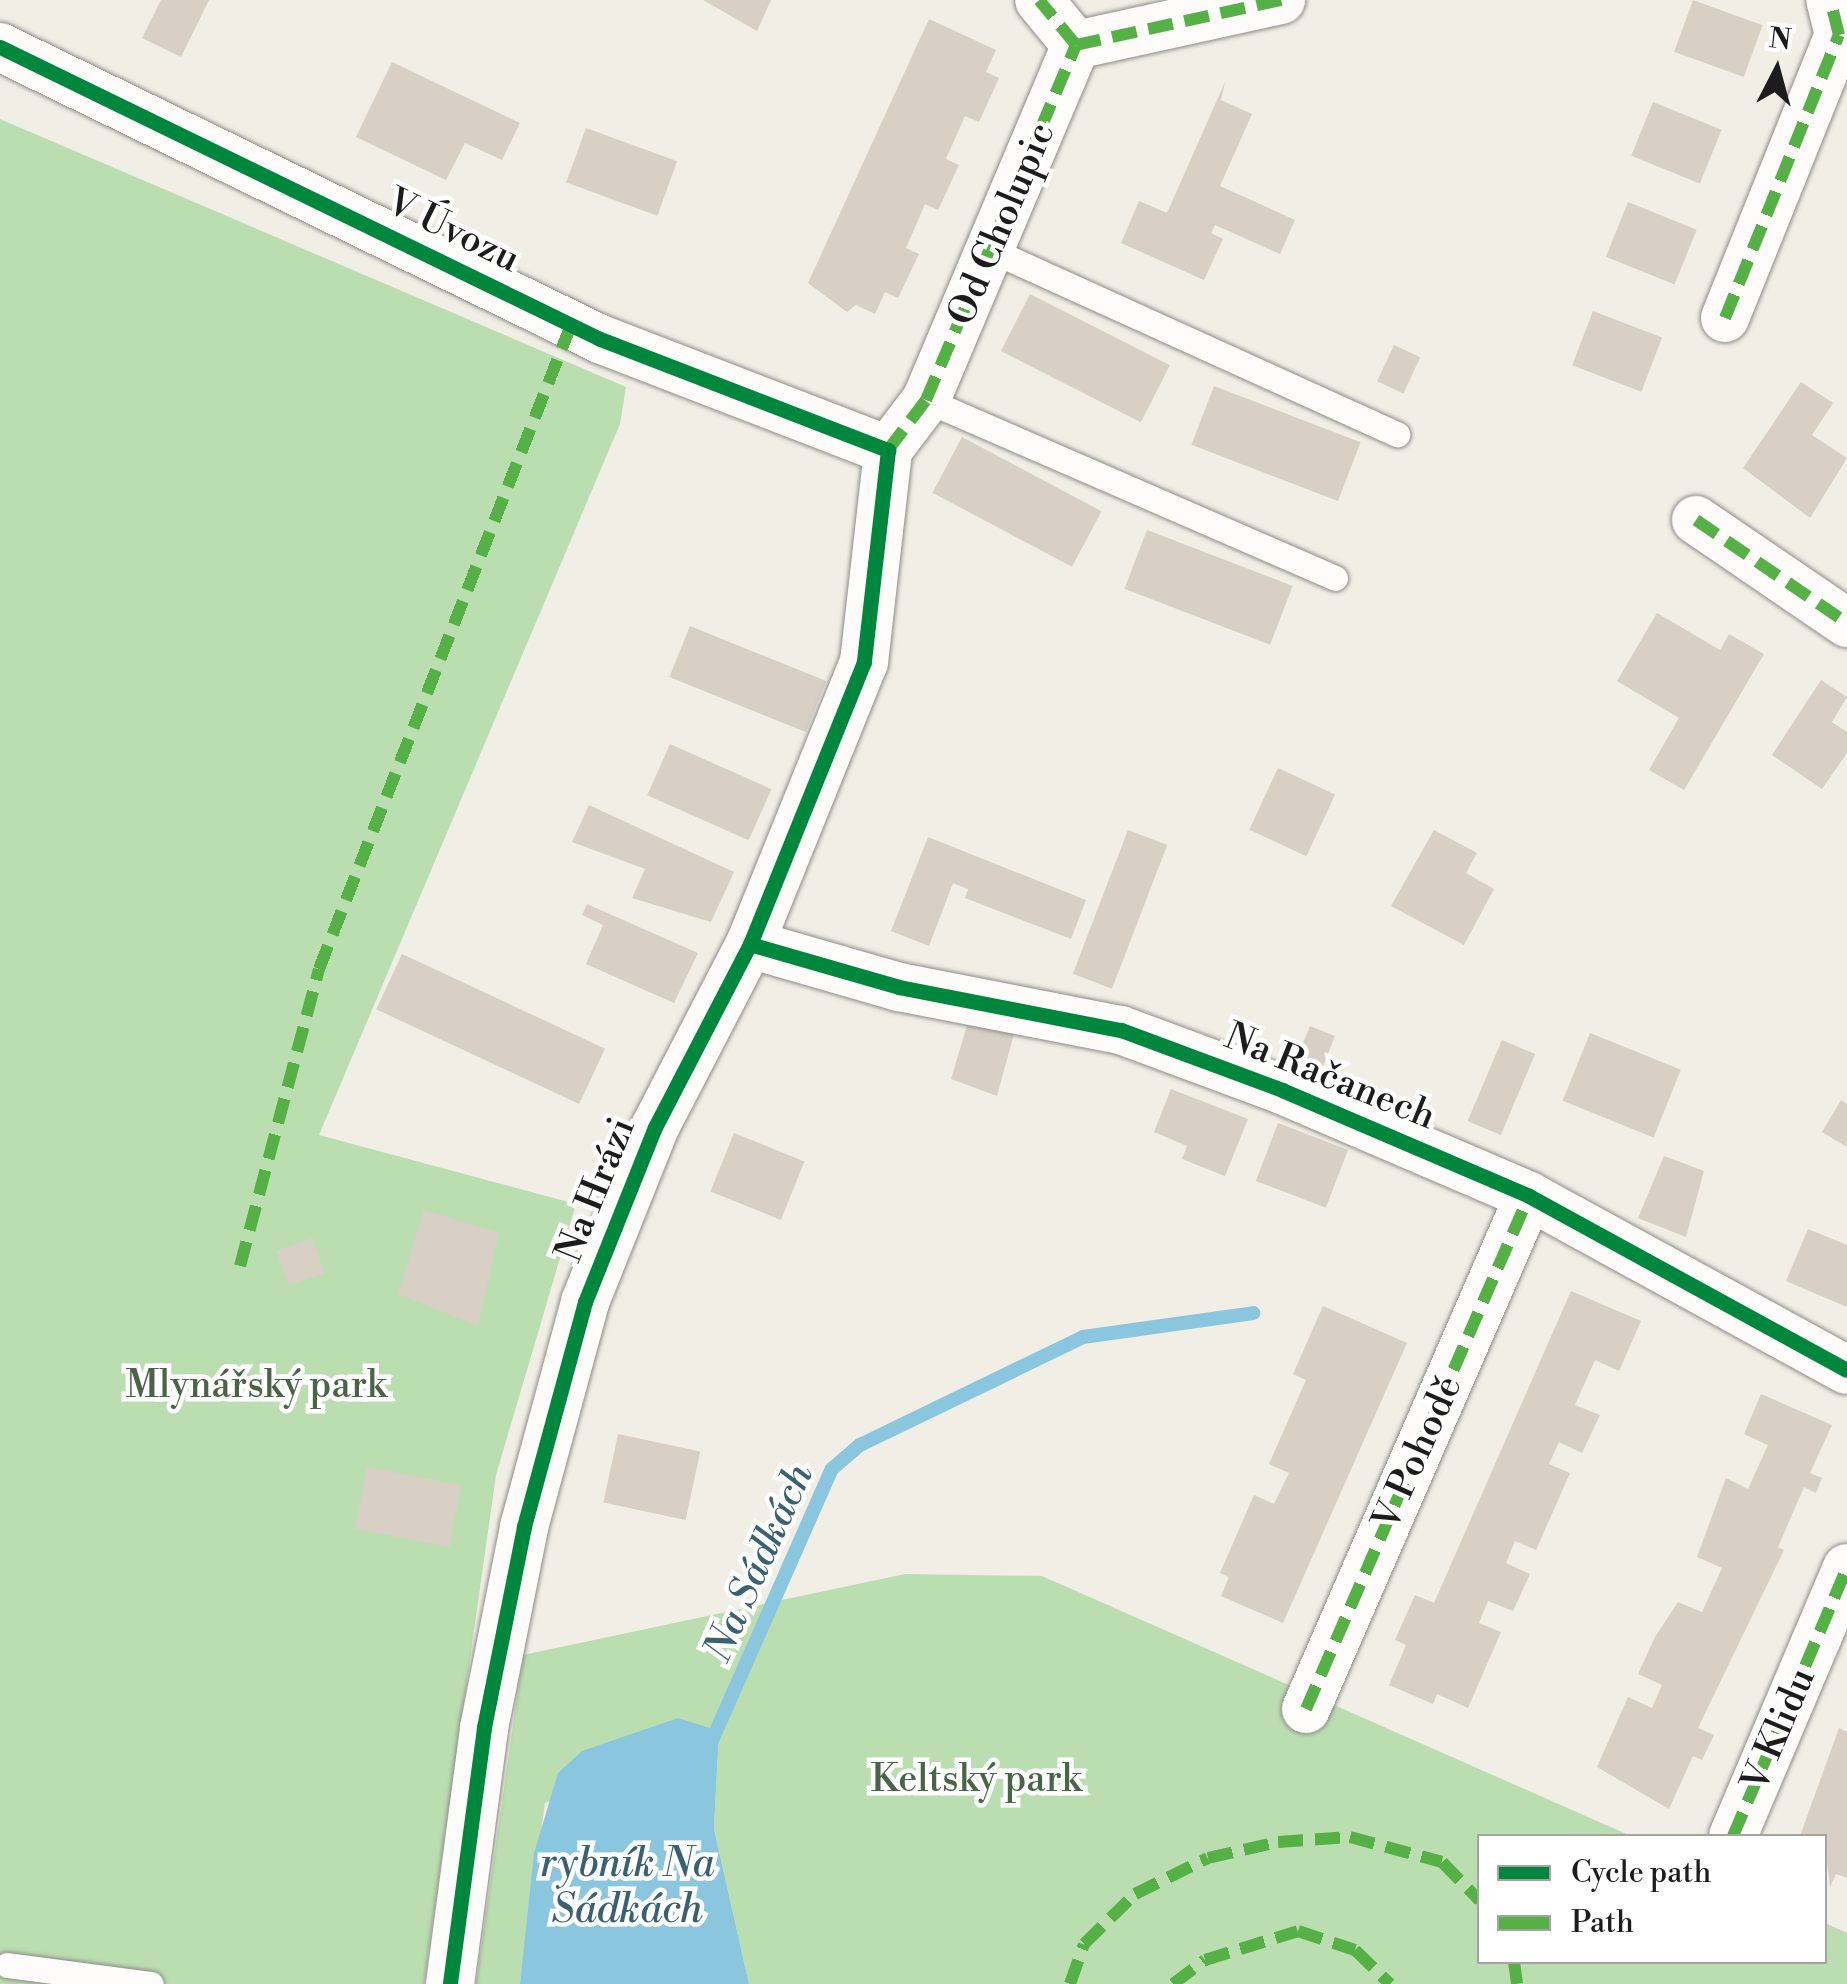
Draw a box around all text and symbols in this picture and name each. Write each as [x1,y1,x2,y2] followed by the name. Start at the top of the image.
[1727,20,1827,120] north arrow
[1767,21,1793,58] text: N
[939,116,1065,332] street label: Od Cholupic
[379,179,527,283] street label: V Úvozu
[1218,1014,1442,1140] street label: Na Račanech
[546,1111,646,1269] street label: Na Hrázi
[125,1363,387,1409] park label: Mlynářský park
[1364,1369,1472,1537] street label: V Pohodě
[694,1457,824,1669] water label: Na Sádkách
[1733,1661,1825,1799] street label: V Klidu
[871,1757,1081,1803] park label: Keltský park
[1477,1834,1827,1964] legend
[539,1840,715,1934] water label: rybník Na Sádkách
[1571,1854,1711,1892] text: Cycle path
[1571,1904,1634,1942] text: Path

